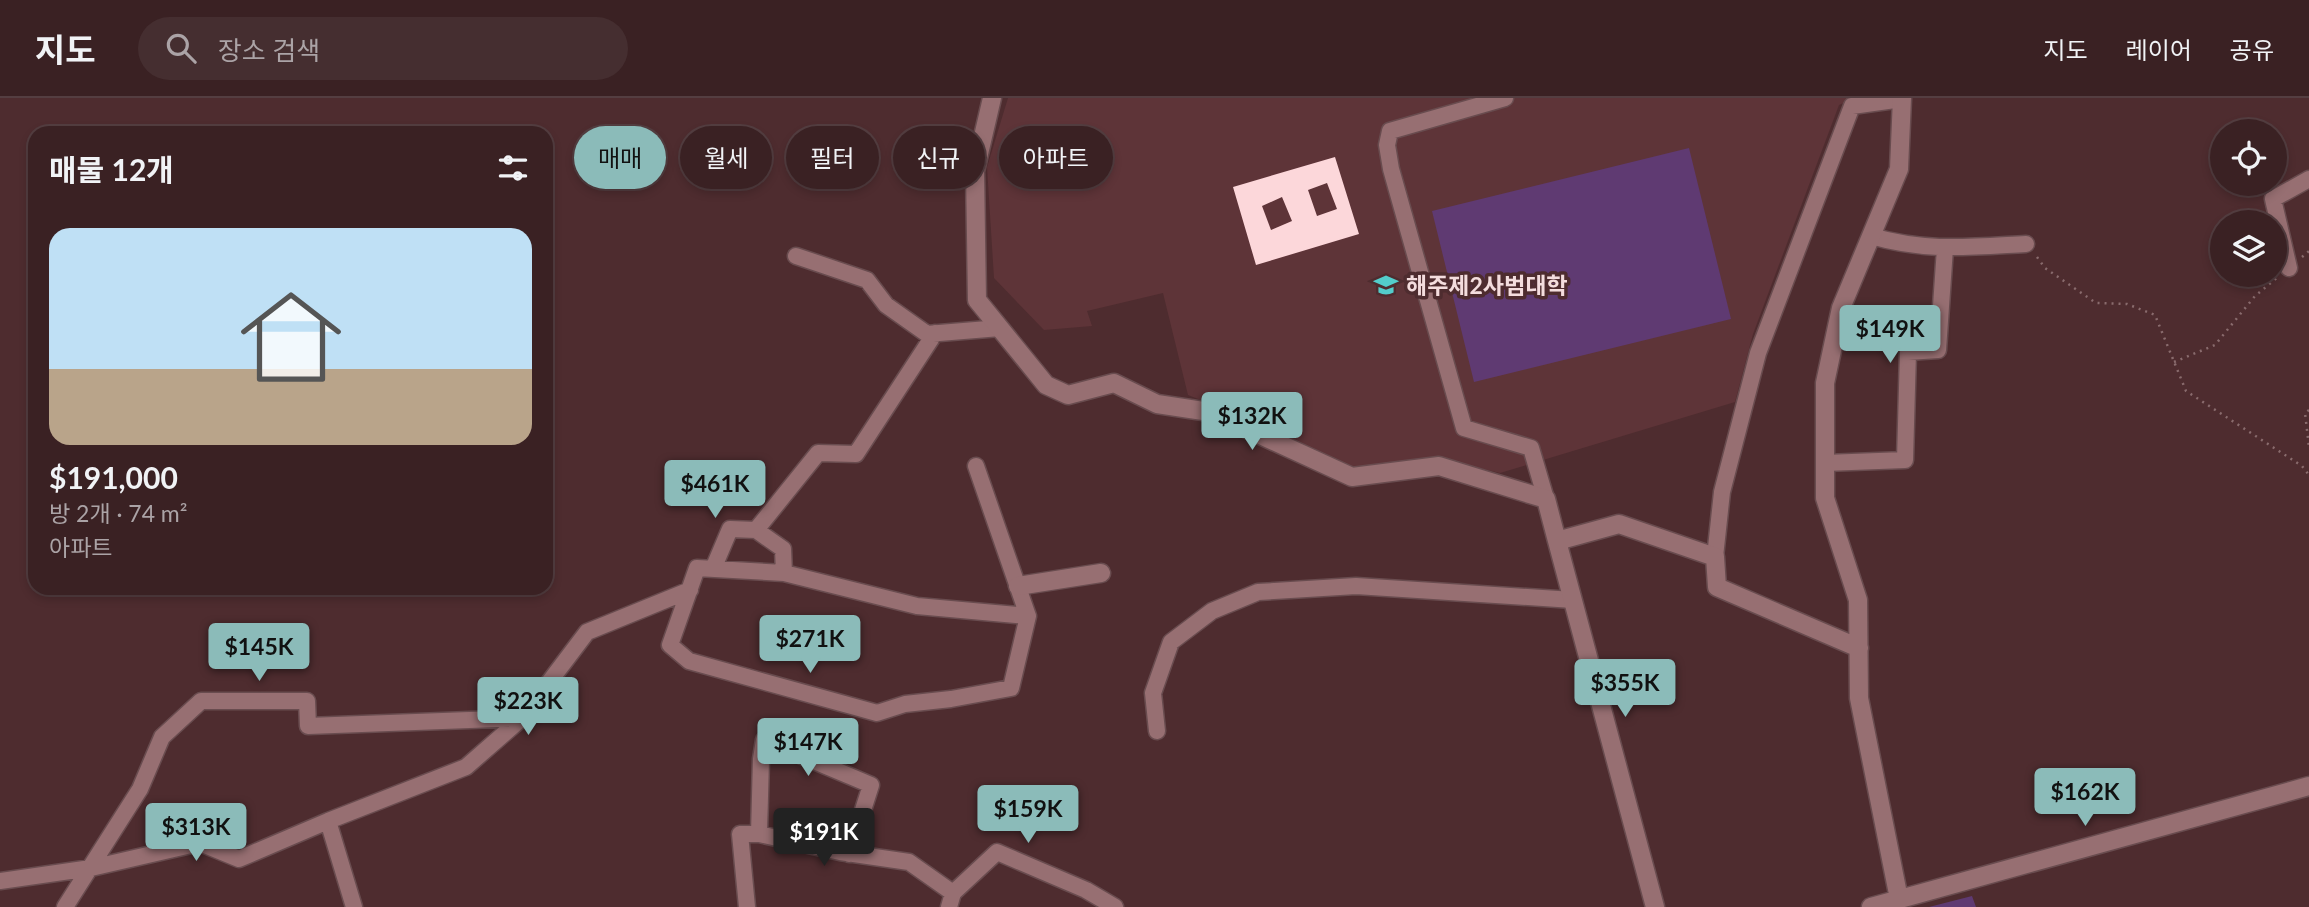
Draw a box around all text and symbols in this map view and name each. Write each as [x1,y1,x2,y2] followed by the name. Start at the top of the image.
[138,17,628,80] search box
[35,29,96,69] text: 지도
[162,29,200,67] icon: search
[218,34,320,66] text: 장소 검색
[2043,35,2088,64] text: 지도
[2126,35,2192,64] text: 레이어
[2230,35,2274,64] text: 공유
[2210,119,2287,287] map controls
[2210,119,2287,196] button: locate
[574,126,666,189] chip: 매매
[680,126,772,189] chip: 월세
[786,126,879,189] chip: 필터
[893,126,985,189] chip: 신규
[999,126,1113,189] chip: 아파트
[494,149,532,187] icon: filters
[49,151,174,187] text: 매물 12개
[2210,210,2287,287] button: layers
[1372,271,1400,299] school or university icon: 해주제2사범대학
[1406,271,1567,299] place label: 해주제2사범대학
[228,274,354,400] icon: home
[1841,306,1939,365] pin: $149K
[1855,314,1925,342] text: $149K
[1203,392,1301,452] pin: $132K
[1217,401,1287,429] text: $132K
[49,459,178,495] text: $191,000
[666,460,764,520] pin: $461K
[680,469,750,497] text: $461K
[49,499,187,527] text: 방 2개 · 74 m²
[49,533,112,561] text: 아파트
[761,616,859,675] pin: $271K
[210,624,308,683] pin: $145K
[775,624,845,652] text: $271K
[224,632,294,660] text: $145K
[1576,660,1674,719] pin: $355K
[1590,668,1660,696] text: $355K
[479,678,577,737] pin: $223K
[493,686,563,714] text: $223K
[759,718,857,778] pin: $147K
[773,727,843,755] text: $147K
[2036,768,2134,828] pin: $162K
[2050,777,2120,805] text: $162K
[979,786,1077,845] pin: $159K
[993,794,1063,822] text: $159K
[147,804,245,863] pin: $313K
[775,808,873,868] pin: $191K
[161,812,231,840] text: $313K
[789,817,859,845] text: $191K

